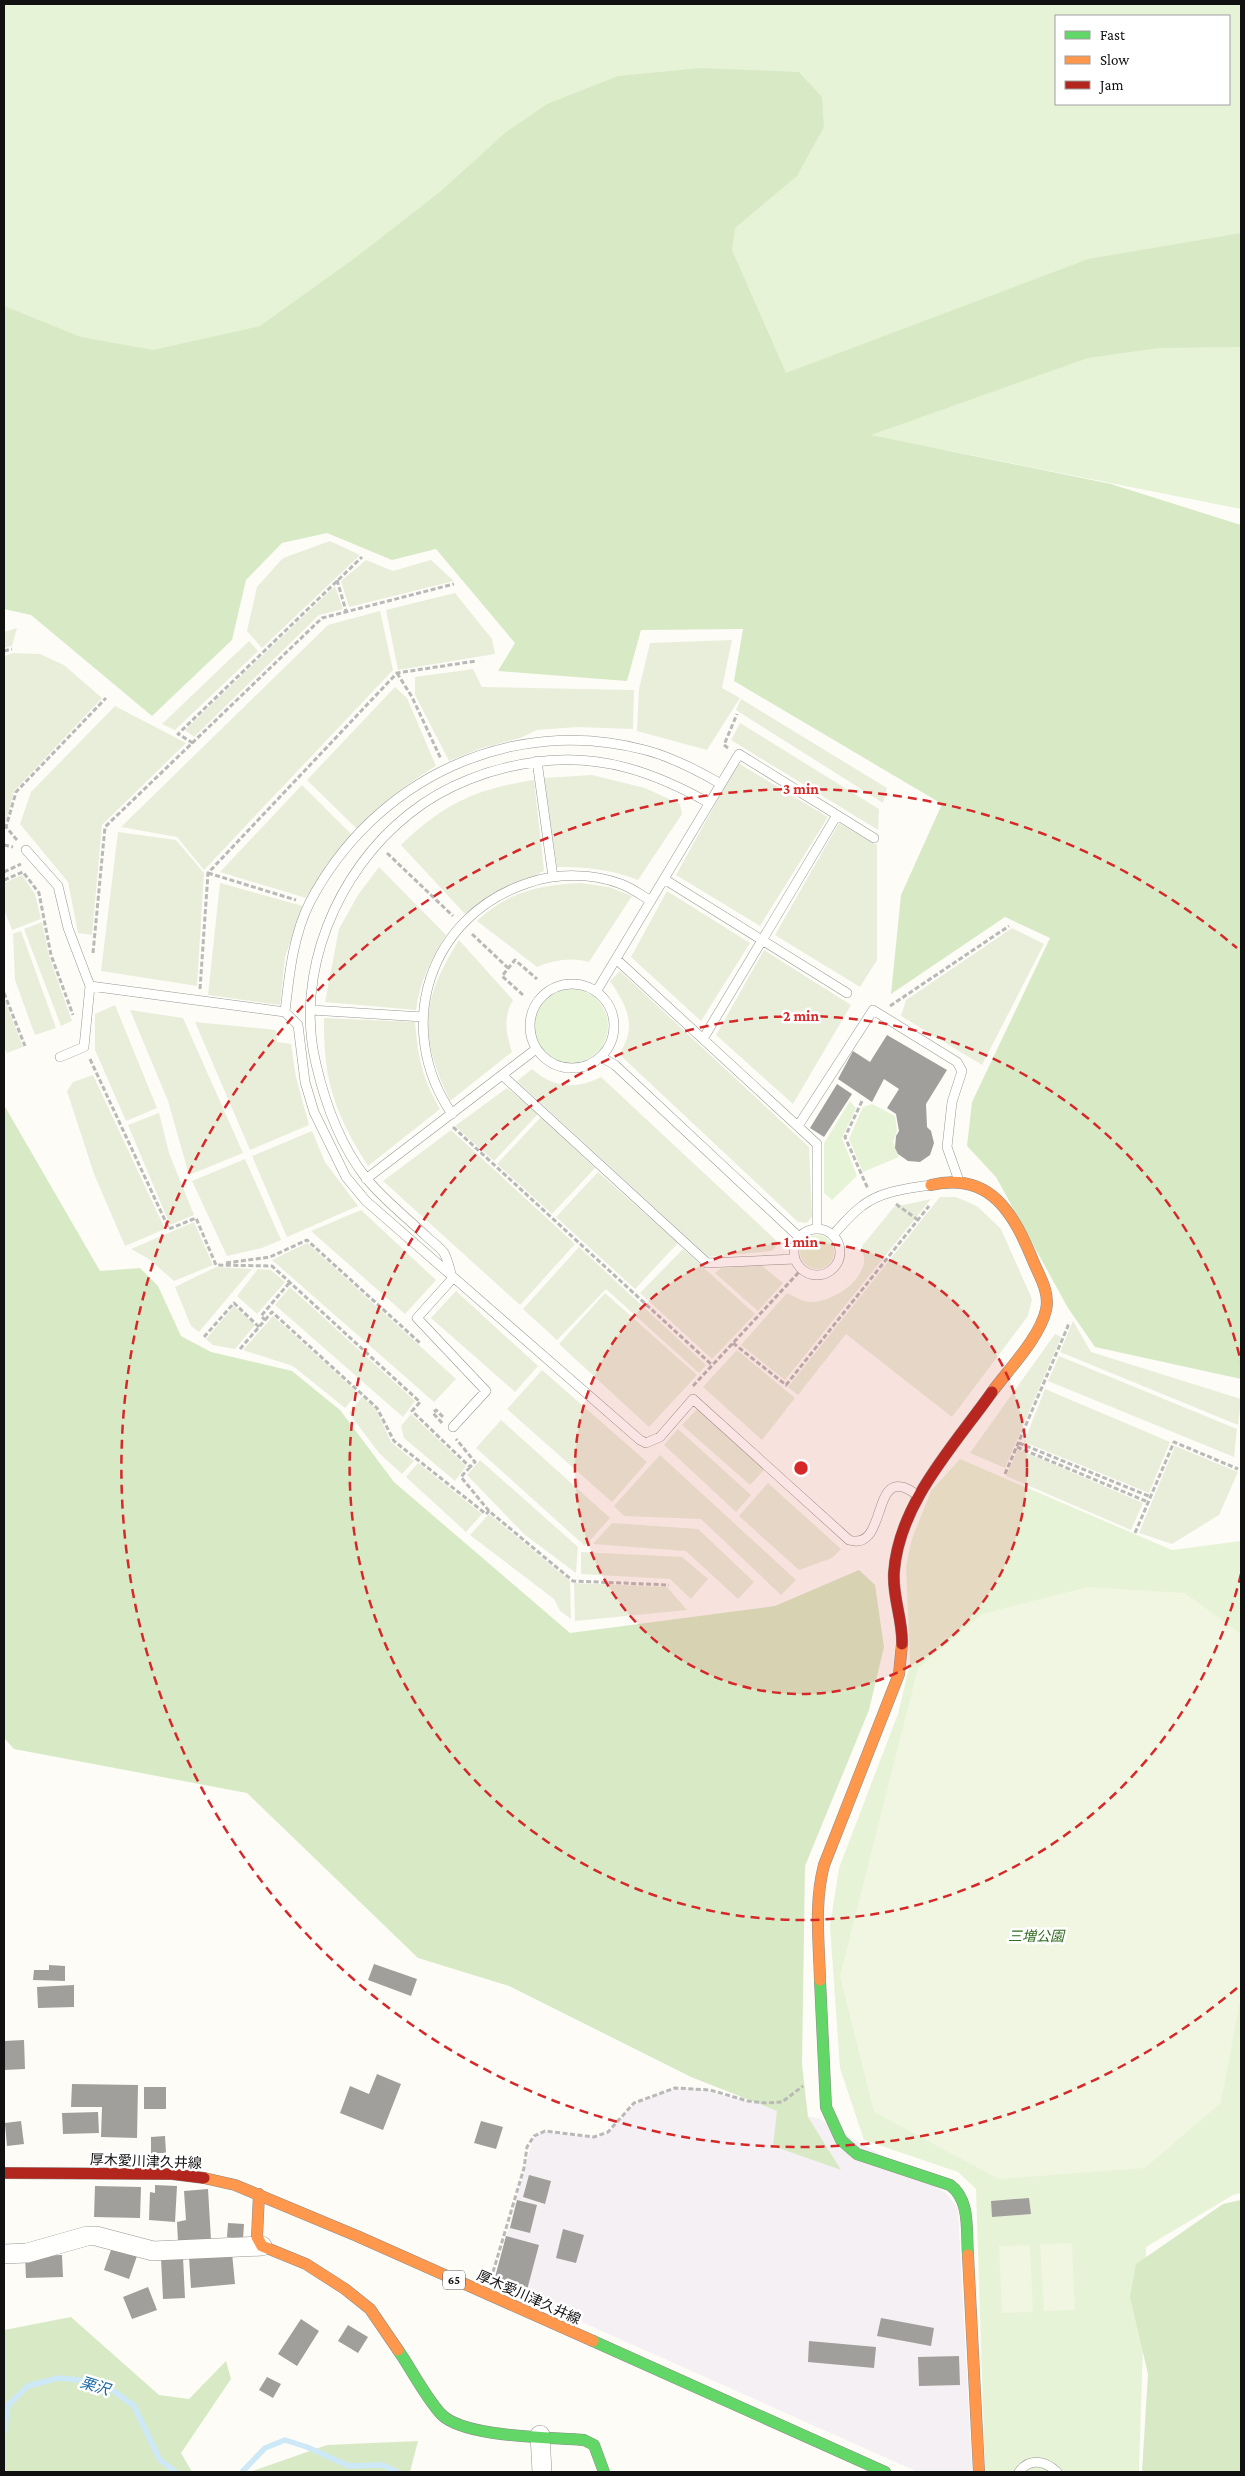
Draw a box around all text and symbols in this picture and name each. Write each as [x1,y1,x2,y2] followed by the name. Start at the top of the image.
[1055,15,1230,105] legend
[1100,27,1126,43] text: Fast
[1100,52,1130,68] text: Slow
[1098,77,1123,94] text: Jam
[783,781,819,797] text: 3 min
[783,1008,819,1024] text: 2 min
[784,1234,818,1250] text: 1 min
[792,1459,810,1477] centre of rings
[1008,1928,1066,1944] park label: 三増公園
[90,2151,202,2171] street label: 厚木愛川津久井線
[475,2267,583,2327] street label: 厚木愛川津久井線
[443,2270,465,2290] road number: 65
[78,2374,114,2399] water label: 栗沢

